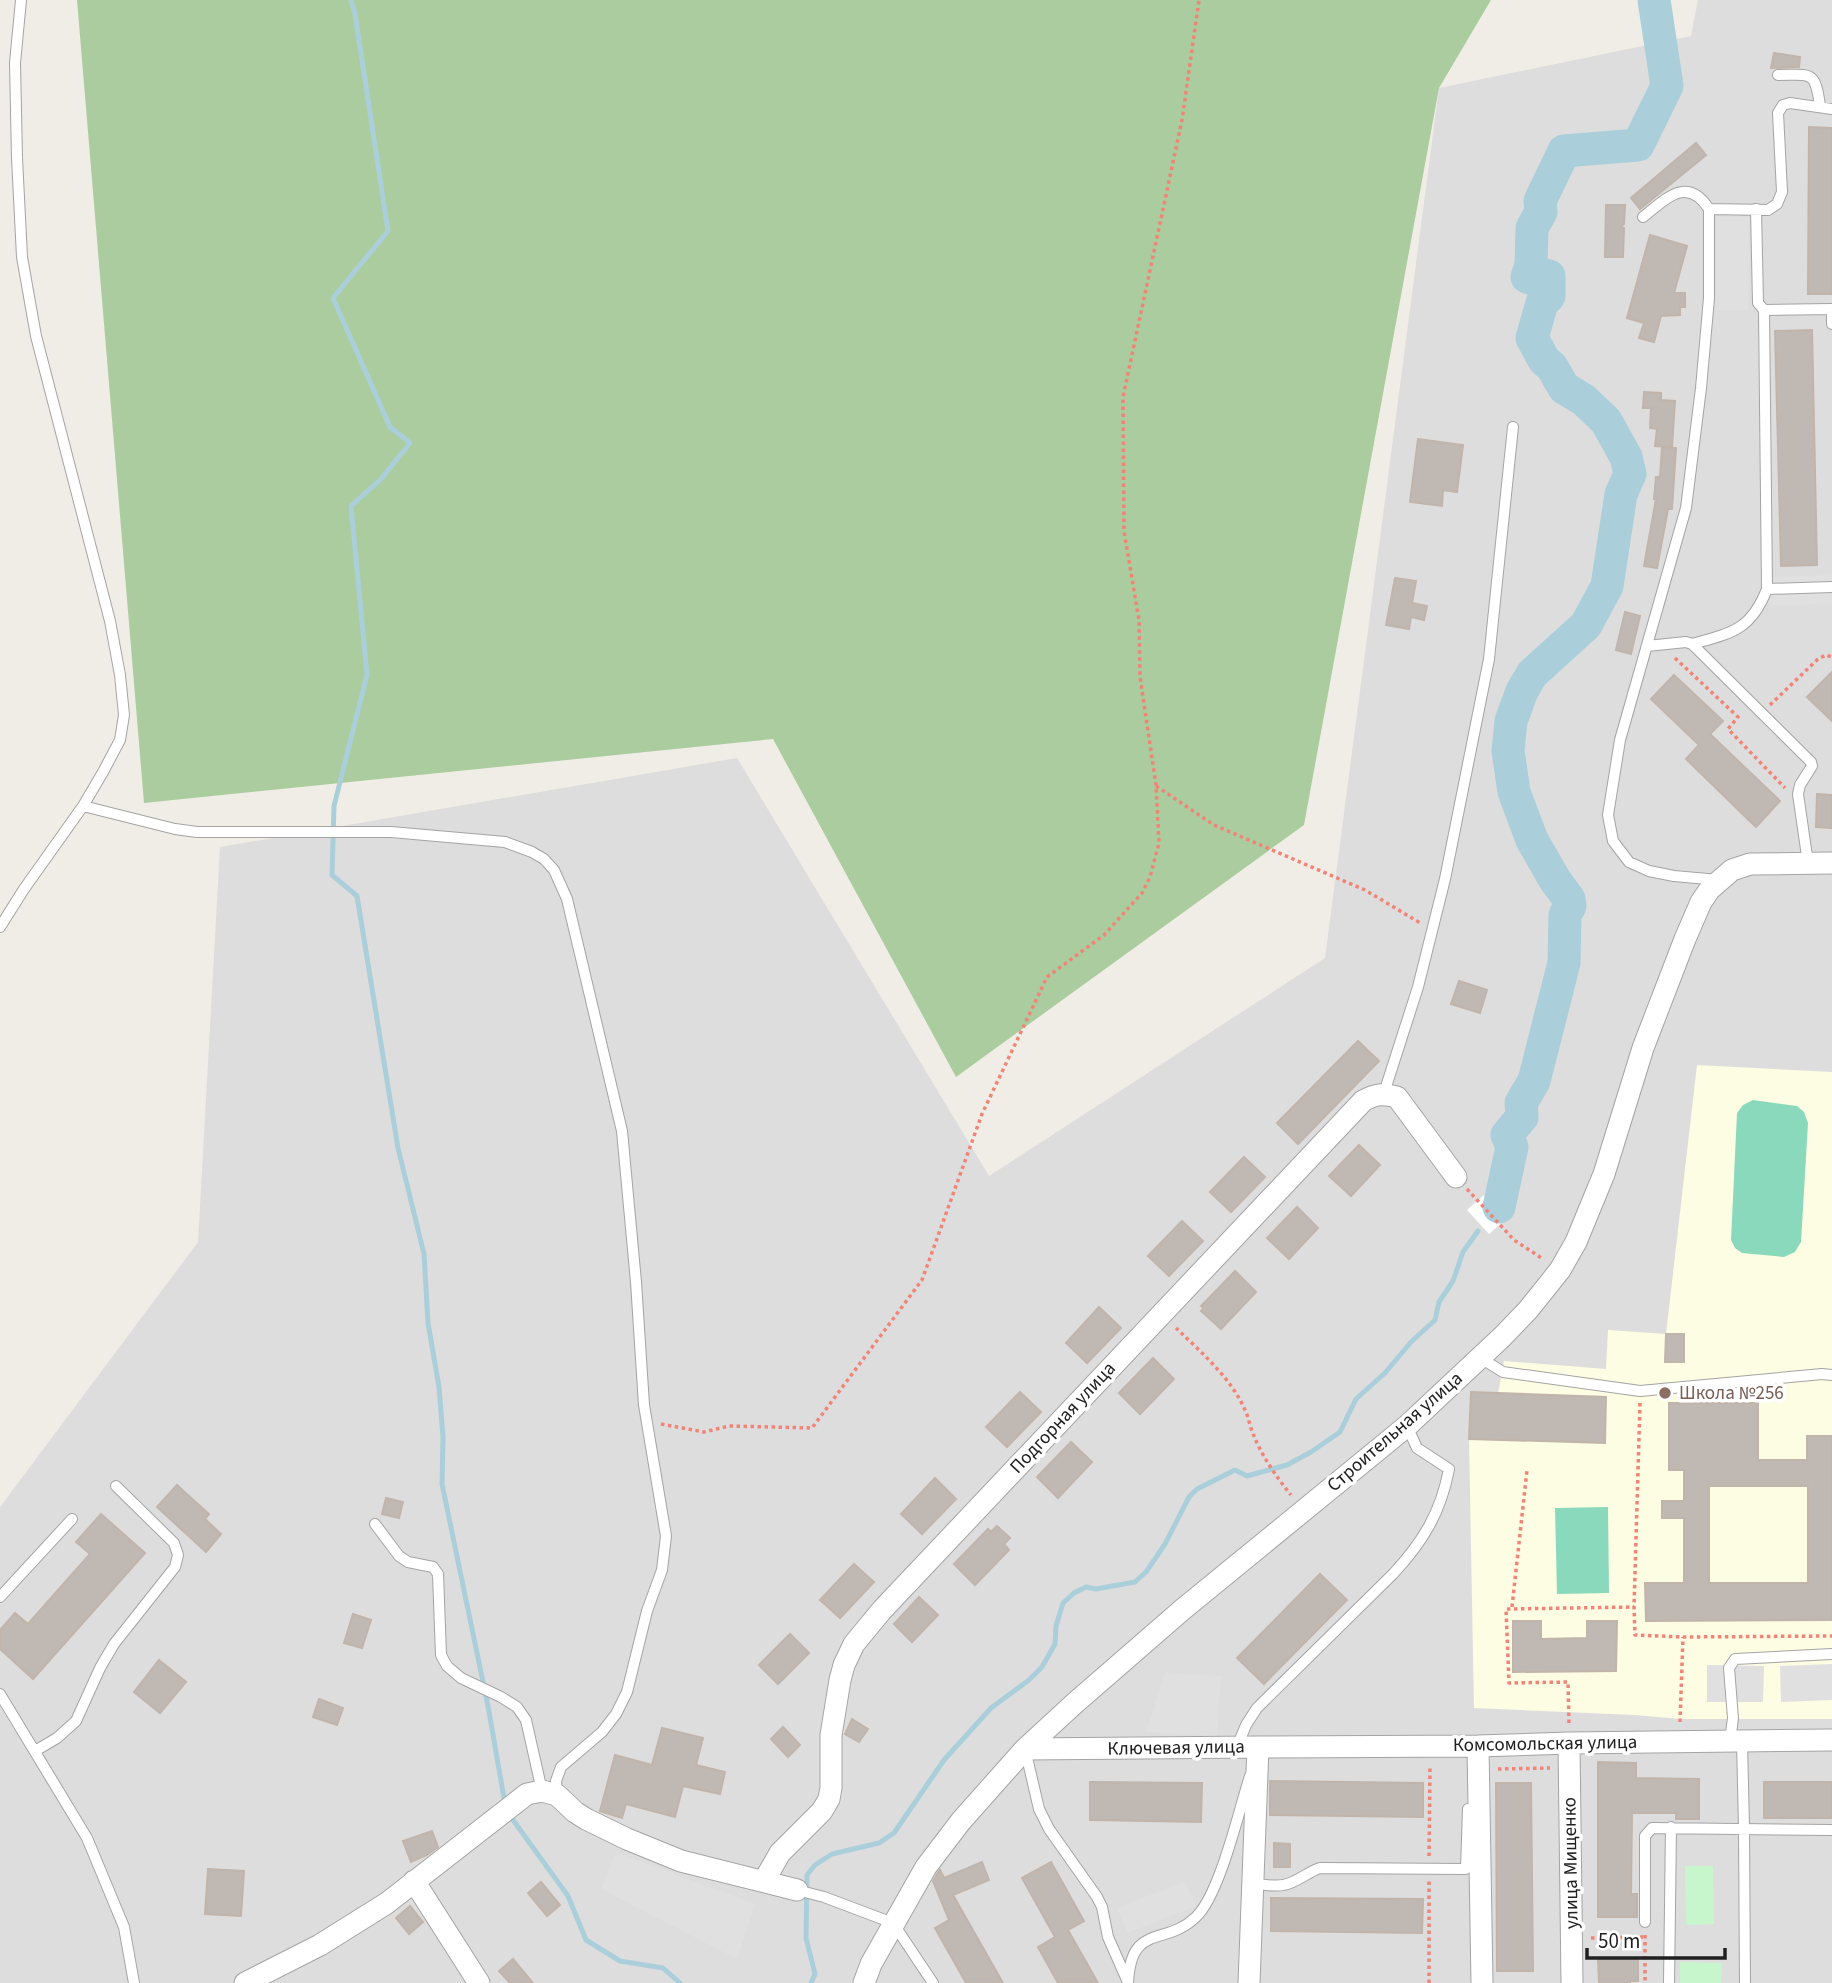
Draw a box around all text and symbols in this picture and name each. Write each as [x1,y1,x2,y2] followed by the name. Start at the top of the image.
[1004,1356,1122,1480] street label: Подгорная улица
[1321,1366,1469,1498] street label: Строительная улица
[1679,1380,1784,1407] place label: Школа №256
[1657,1385,1673,1401] marker: Школа №256
[1453,1729,1637,1759] street label: Комсомольская улица
[1107,1733,1245,1763] street label: Ключевая улица
[1556,1797,1586,1929] street label: улица Мищенко
[1587,1916,1725,1960] scale bar
[1598,1926,1640,1956] text: 50 m

